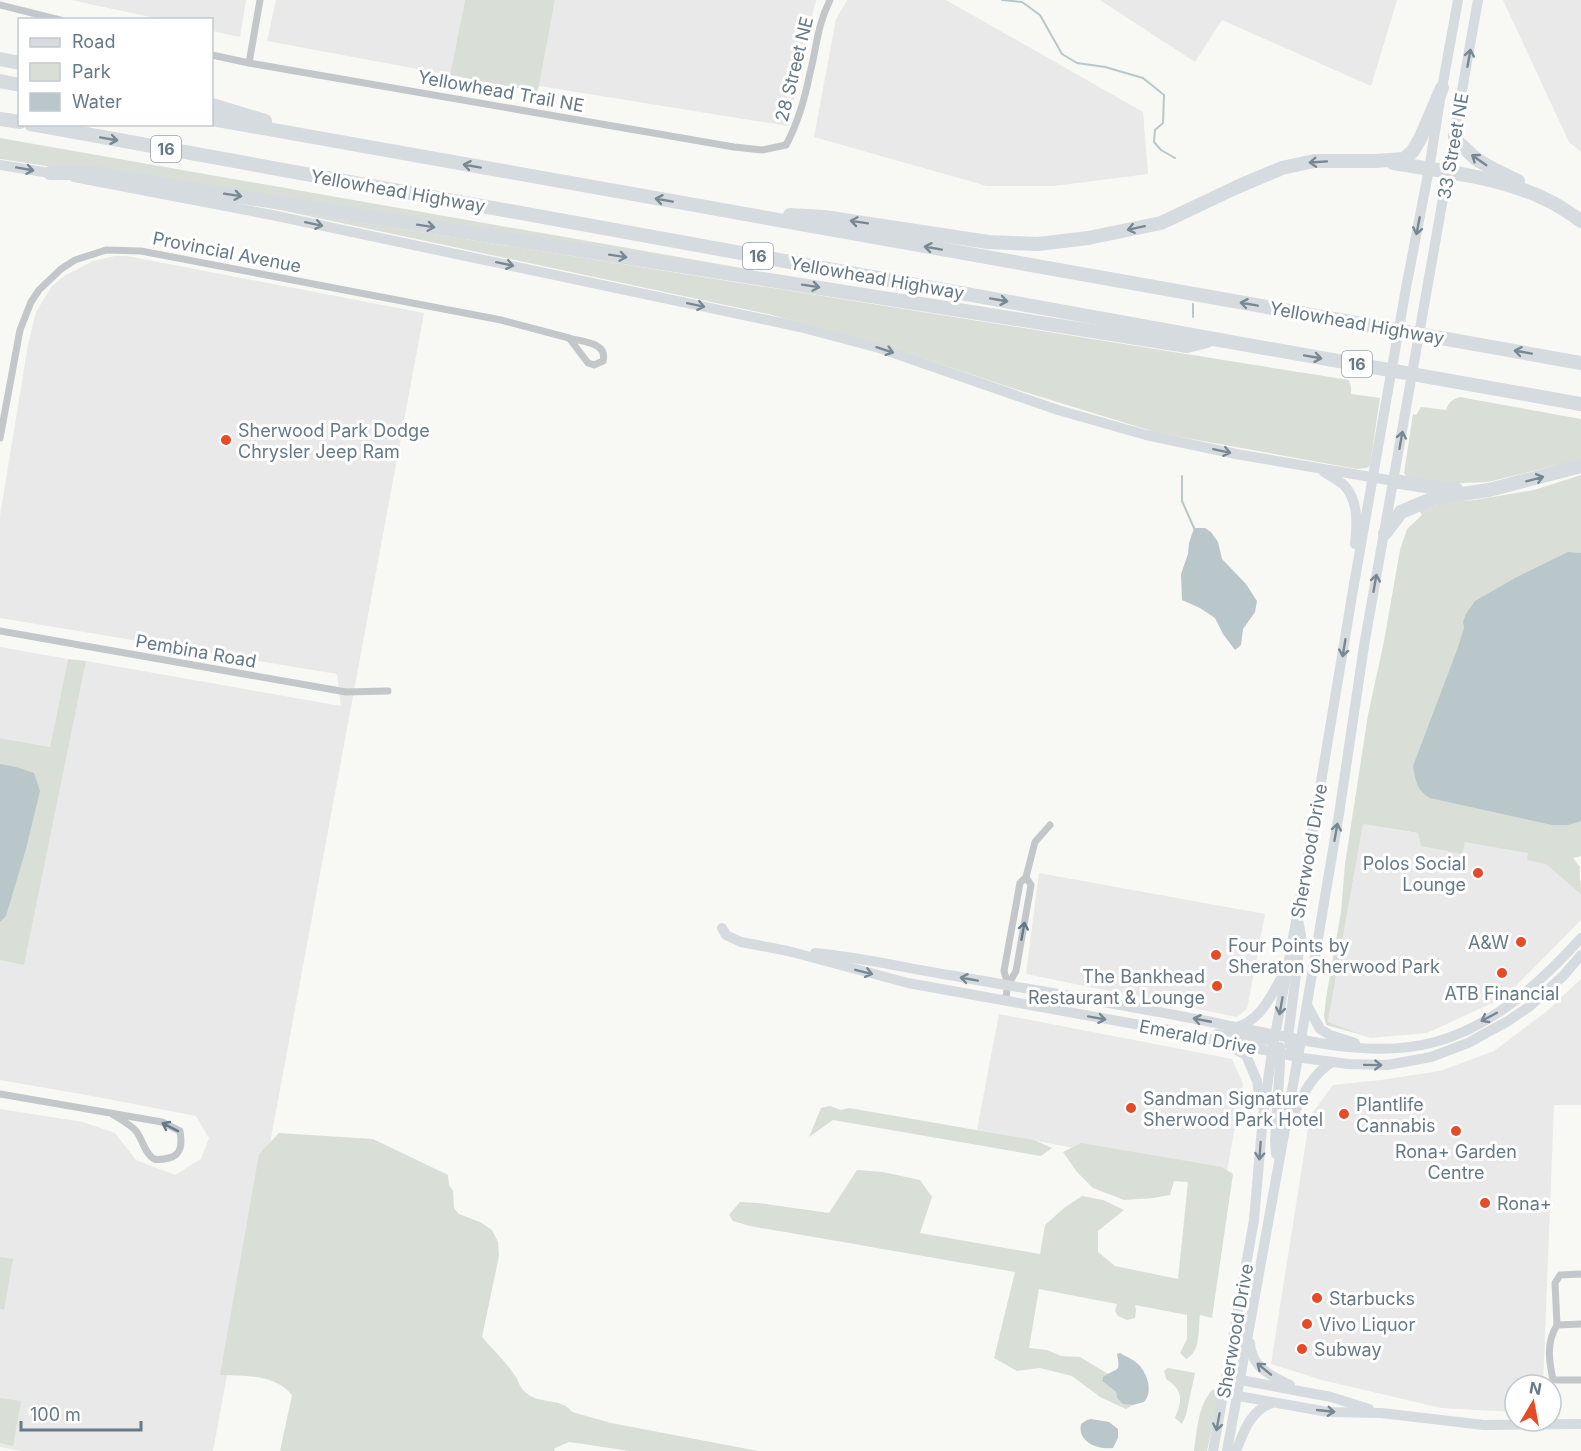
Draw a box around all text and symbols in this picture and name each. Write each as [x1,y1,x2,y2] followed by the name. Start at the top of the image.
[771,14,817,124] street label: 28 Street NE
[18,18,213,126] legend
[72,31,115,52] text: Road
[1463,49,1474,68] one-way arrow
[72,61,111,82] text: Park
[416,66,586,116] street label: Yellowhead Trail NE
[72,91,122,112] text: Water
[1433,91,1473,201] street label: 33 Street NE
[99,133,118,144] one-way arrow
[151,136,181,162] road number: 16
[1472,154,1488,166] one-way arrow
[1308,156,1328,167] one-way arrow
[463,160,483,171] one-way arrow
[15,164,35,175] one-way arrow
[309,165,487,217] street label: Yellowhead Highway
[223,190,242,201] one-way arrow
[655,195,675,206] one-way arrow
[1412,216,1423,236] one-way arrow
[850,217,870,228] one-way arrow
[304,219,323,230] one-way arrow
[415,220,435,231] one-way arrow
[1126,223,1146,234] one-way arrow
[151,227,303,277] street label: Provincial Avenue
[923,242,943,253] one-way arrow
[743,243,773,269] road number: 16
[608,251,628,262] one-way arrow
[788,252,966,304] street label: Yellowhead Highway
[495,259,514,270] one-way arrow
[801,281,820,292] one-way arrow
[989,295,1008,306] one-way arrow
[1268,297,1446,349] street label: Yellowhead Highway
[1239,298,1259,309] one-way arrow
[685,300,705,311] one-way arrow
[875,345,894,356] one-way arrow
[1514,347,1534,358] one-way arrow
[1303,351,1323,362] one-way arrow
[1342,351,1372,377] road number: 16
[238,420,430,462] place label: Sherwood Park Dodge Chrysler Jeep Ram
[1396,431,1407,451] one-way arrow
[219,433,233,447] marker: Sherwood Park Dodge Chrysler Jeep Ram
[1212,445,1231,457] one-way arrow
[1525,472,1544,484] one-way arrow
[1370,574,1381,593] one-way arrow
[134,630,258,672] street label: Pembina Road
[1338,638,1349,658] one-way arrow
[1287,782,1331,920] street label: Sherwood Drive
[1331,823,1342,843] one-way arrow
[1363,853,1466,895] place label: Polos Social Lounge
[1471,866,1485,880] marker: Polos Social Lounge
[1018,922,1029,942] one-way arrow
[1468,932,1509,953] place label: A&W
[1228,935,1440,977] place label: Four Points by Sheraton Sherwood Park
[1514,935,1528,949] marker: A&W
[1209,948,1223,962] marker: Four Points by Sheraton Sherwood Park
[855,966,874,978] one-way arrow
[1028,966,1205,1008] place label: The Bankhead Restaurant & Lounge
[1495,966,1509,980] marker: ATB Financial
[960,973,980,984] one-way arrow
[1210,979,1224,993] marker: The Bankhead Restaurant & Lounge
[1445,983,1559,1004] place label: ATB Financial
[1275,995,1286,1015] one-way arrow
[1481,1012,1499,1023] one-way arrow
[1086,1013,1106,1024] one-way arrow
[1193,1014,1213,1025] one-way arrow
[1138,1015,1258,1059] street label: Emerald Drive
[1363,1059,1383,1070] one-way arrow
[1143,1088,1323,1130] place label: Sandman Signature Sherwood Park Hotel
[1356,1094,1436,1136] place label: Plantlife Cannabis
[1124,1101,1138,1115] marker: Sandman Signature Sherwood Park Hotel
[1337,1107,1351,1121] marker: Plantlife Cannabis
[162,1121,180,1132] one-way arrow
[1449,1124,1463,1138] marker: Rona+ Garden Centre
[1254,1141,1265,1161] one-way arrow
[1395,1141,1517,1183] place label: Rona+ Garden Centre
[1497,1193,1552,1214] place label: Rona+
[1478,1196,1492,1210] marker: Rona+
[1213,1262,1257,1400] street label: Sherwood Drive
[1329,1288,1415,1309] place label: Starbucks
[1310,1291,1324,1305] marker: Starbucks
[1319,1314,1415,1335] place label: Vivo Liquor
[1300,1317,1314,1331] marker: Vivo Liquor
[1314,1339,1382,1360] place label: Subway
[1295,1342,1309,1356] marker: Subway
[1257,1362,1272,1376] one-way arrow
[1503,1373,1563,1433] north arrow
[1528,1377,1543,1399] text: N
[21,1394,141,1432] scale bar
[30,1404,81,1425] text: 100 m
[1316,1406,1336,1417] one-way arrow
[1212,1412,1223,1431] one-way arrow

